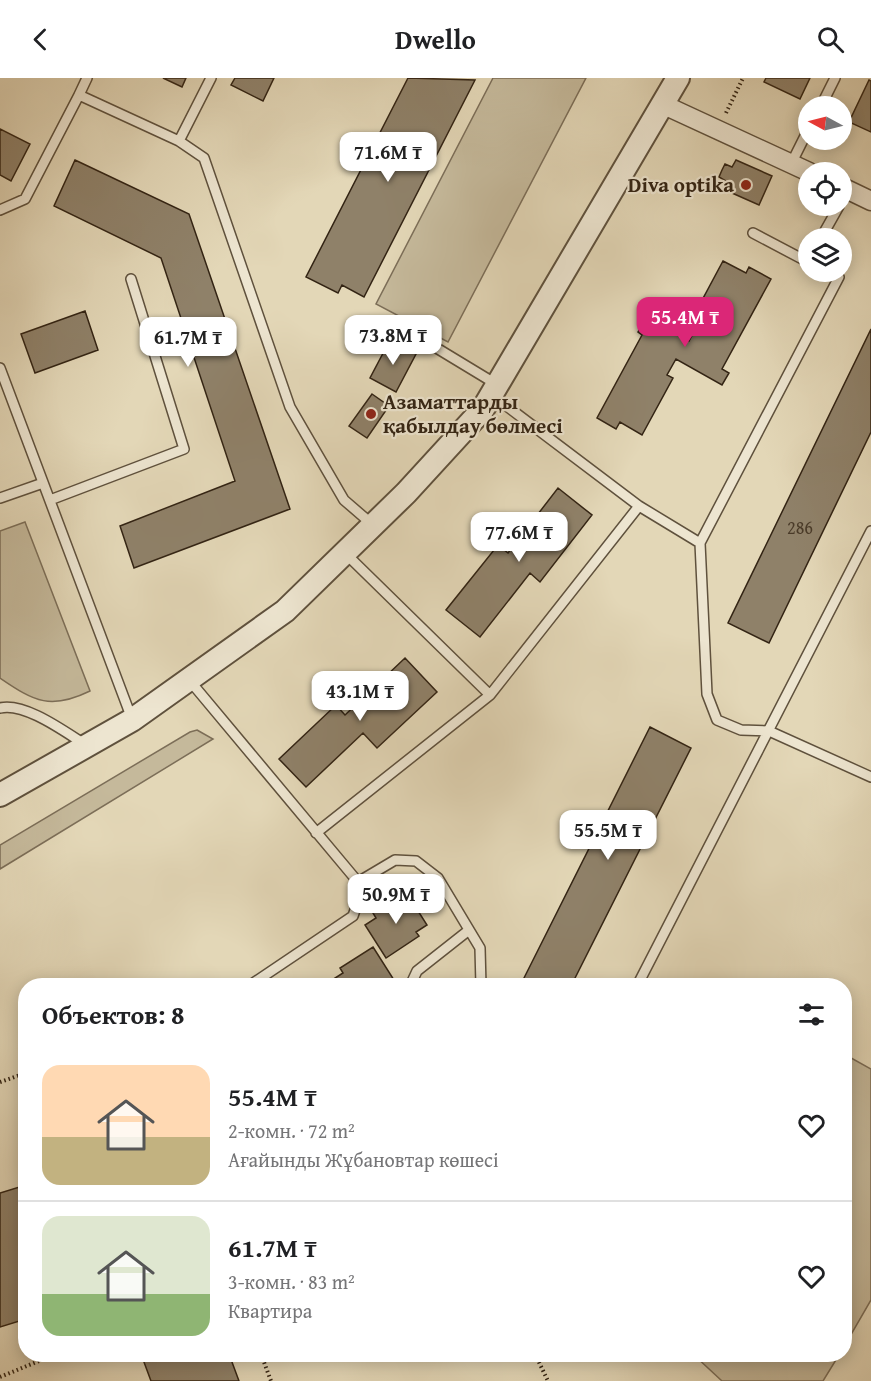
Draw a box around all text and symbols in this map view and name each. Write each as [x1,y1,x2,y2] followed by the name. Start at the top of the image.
[395,19,476,59] text: Dwello
[24,23,57,56] icon: back
[814,23,847,56] icon: search
[798,96,852,150] north arrow
[798,96,852,282] map controls
[333,132,443,183] pin: 71.6M ₸
[354,137,422,166] text: 71.6M ₸
[798,162,852,216] button: locate
[628,169,734,200] place label: Diva optika
[739,178,753,192] marker: Diva optika
[798,228,852,282] button: layers
[630,297,740,348] pin: 55.4M ₸
[651,302,719,331] text: 55.4M ₸
[338,315,448,366] pin: 73.8M ₸
[133,317,243,368] pin: 61.7M ₸
[359,320,427,349] text: 73.8M ₸
[154,322,222,351] text: 61.7M ₸
[383,386,563,441] place label: Азаматтарды қабылдау бөлмесі
[364,407,378,421] marker: Азаматтарды қабылдау бөлмесі
[464,512,574,563] pin: 77.6M ₸
[787,514,813,541] house number: 286
[485,517,553,546] text: 77.6M ₸
[305,671,415,722] pin: 43.1M ₸
[326,676,394,705] text: 43.1M ₸
[553,810,663,861] pin: 55.5M ₸
[574,815,642,844] text: 55.5M ₸
[341,874,451,925] pin: 50.9M ₸
[362,879,430,908] text: 50.9M ₸
[42,995,185,1034] text: Объектов: 8
[795,998,828,1031] icon: filters
[228,1077,317,1116] text: 55.4M ₸
[90,1089,162,1161] icon: home
[795,1109,828,1142] icon: heart
[228,1116,355,1145] text: 2-комн. · 72 m²
[228,1145,499,1174] text: Ағайынды Жұбановтар көшесі
[228,1228,317,1267] text: 61.7M ₸
[90,1240,162,1312] icon: home
[795,1260,828,1293] icon: heart
[228,1267,355,1296] text: 3-комн. · 83 m²
[228,1296,312,1325] text: Квартира

